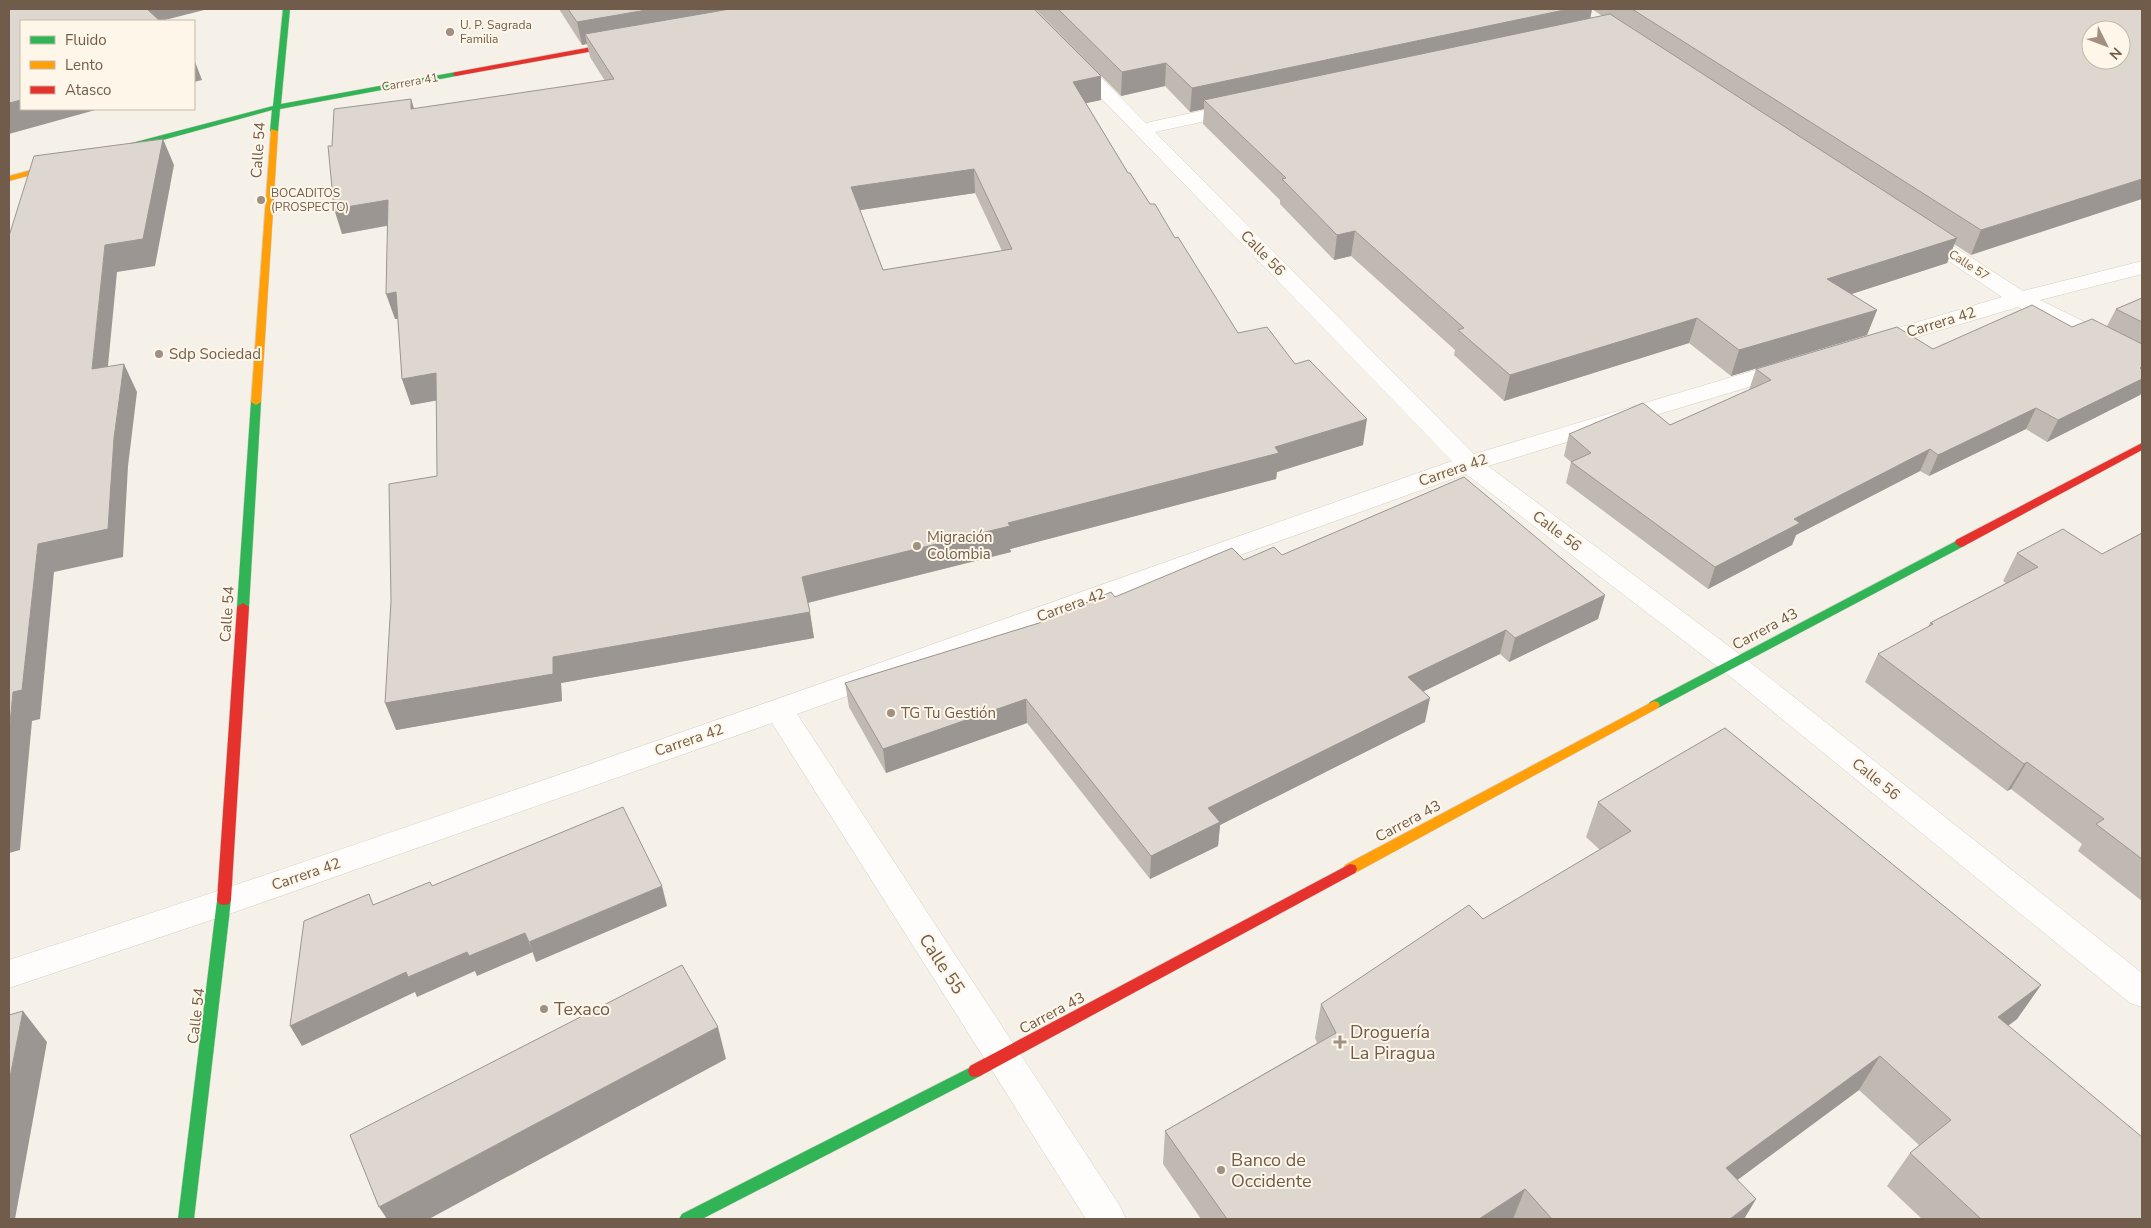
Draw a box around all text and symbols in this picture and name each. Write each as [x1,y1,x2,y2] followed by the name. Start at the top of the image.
[460,17,532,47] place label: U. P. Sagrada Familia
[20,20,195,110] legend
[2081,20,2131,70] north arrow
[444,26,456,38] marker: U. P. Sagrada Familia
[65,30,107,50] text: Fluido
[2105,43,2126,64] text: N
[65,55,103,75] text: Lento
[380,69,440,95] street label: Carrera 41
[65,80,111,100] text: Atasco
[246,121,270,179] street label: Calle 54
[271,185,349,215] place label: BOCADITOS (PROSPECTO)
[255,194,267,206] marker: BOCADITOS (PROSPECTO)
[1236,226,1290,280] street label: Calle 56
[1946,246,1992,284] street label: Calle 57
[1904,302,1978,342] street label: Carrera 42
[169,344,261,364] place label: Sdp Sociedad
[153,348,165,360] marker: Sdp Sociedad
[1416,449,1490,491] street label: Carrera 42
[1528,506,1586,556] street label: Calle 56
[927,527,993,564] place label: Migración Colombia
[911,540,923,552] marker: Migración Colombia
[1034,583,1108,627] street label: Carrera 42
[215,585,239,643] street label: Calle 54
[1729,603,1801,655] street label: Carrera 43
[901,703,996,723] place label: TG Tu Gestión
[885,707,897,719] marker: TG Tu Gestión
[652,719,726,761] street label: Carrera 42
[1848,753,1904,805] street label: Calle 56
[1372,795,1444,847] street label: Carrera 43
[269,853,343,895] street label: Carrera 42
[913,929,971,999] street label: Calle 55
[183,987,209,1045] street label: Calle 54
[1016,987,1088,1039] street label: Carrera 43
[554,997,610,1021] place label: Texaco
[538,1003,550,1015] marker: Texaco
[1350,1020,1436,1065] place label: Droguería La Piragua
[1334,1036,1346,1048] marker: Droguería La Piragua
[1231,1148,1312,1193] place label: Banco de Occidente
[1215,1164,1227,1176] marker: Banco de Occidente

